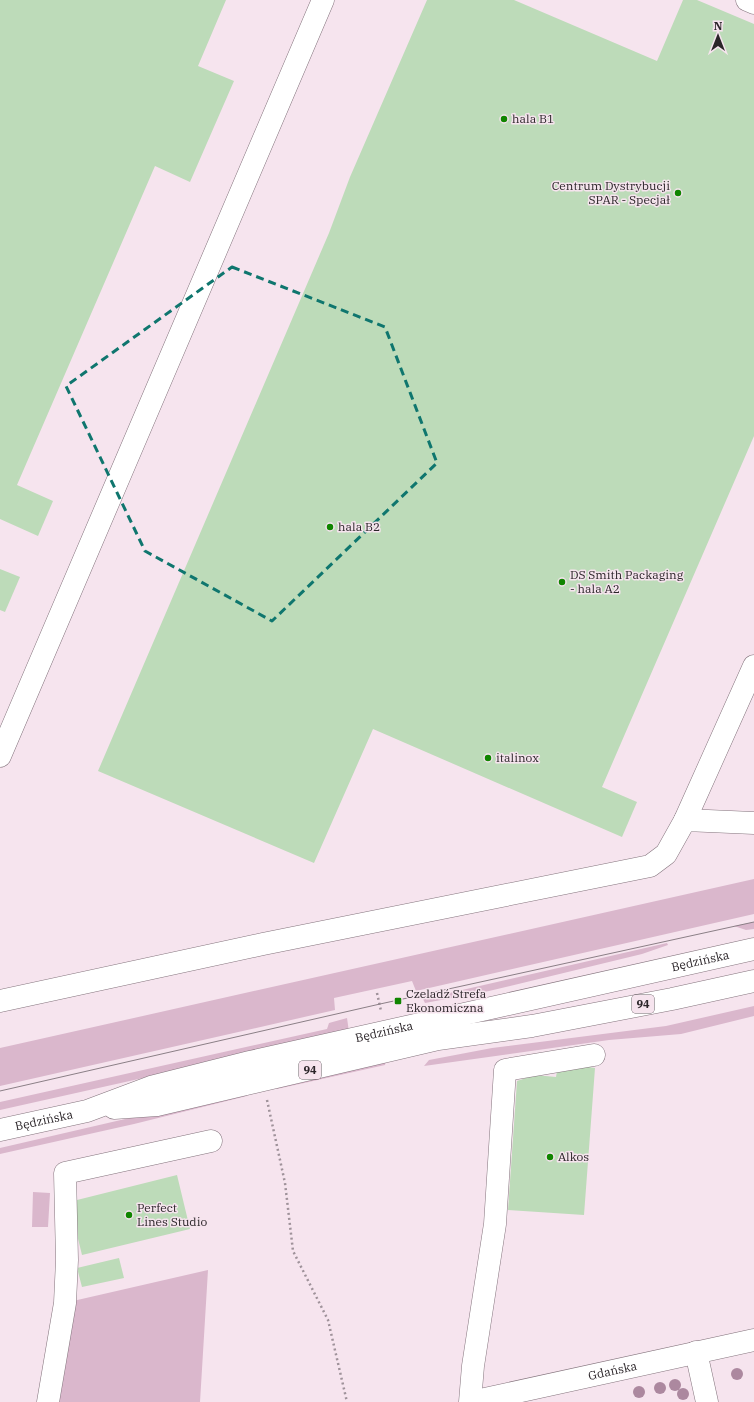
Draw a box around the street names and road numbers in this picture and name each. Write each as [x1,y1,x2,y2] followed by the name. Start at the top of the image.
[670,947,731,974] street label: Będzińska
[632,995,654,1013] road number: 94
[354,1018,415,1045] street label: Będzińska
[299,1061,321,1079] road number: 94
[13,1106,75,1134] street label: Będzińska
[587,1358,639,1383] street label: Gdańska

